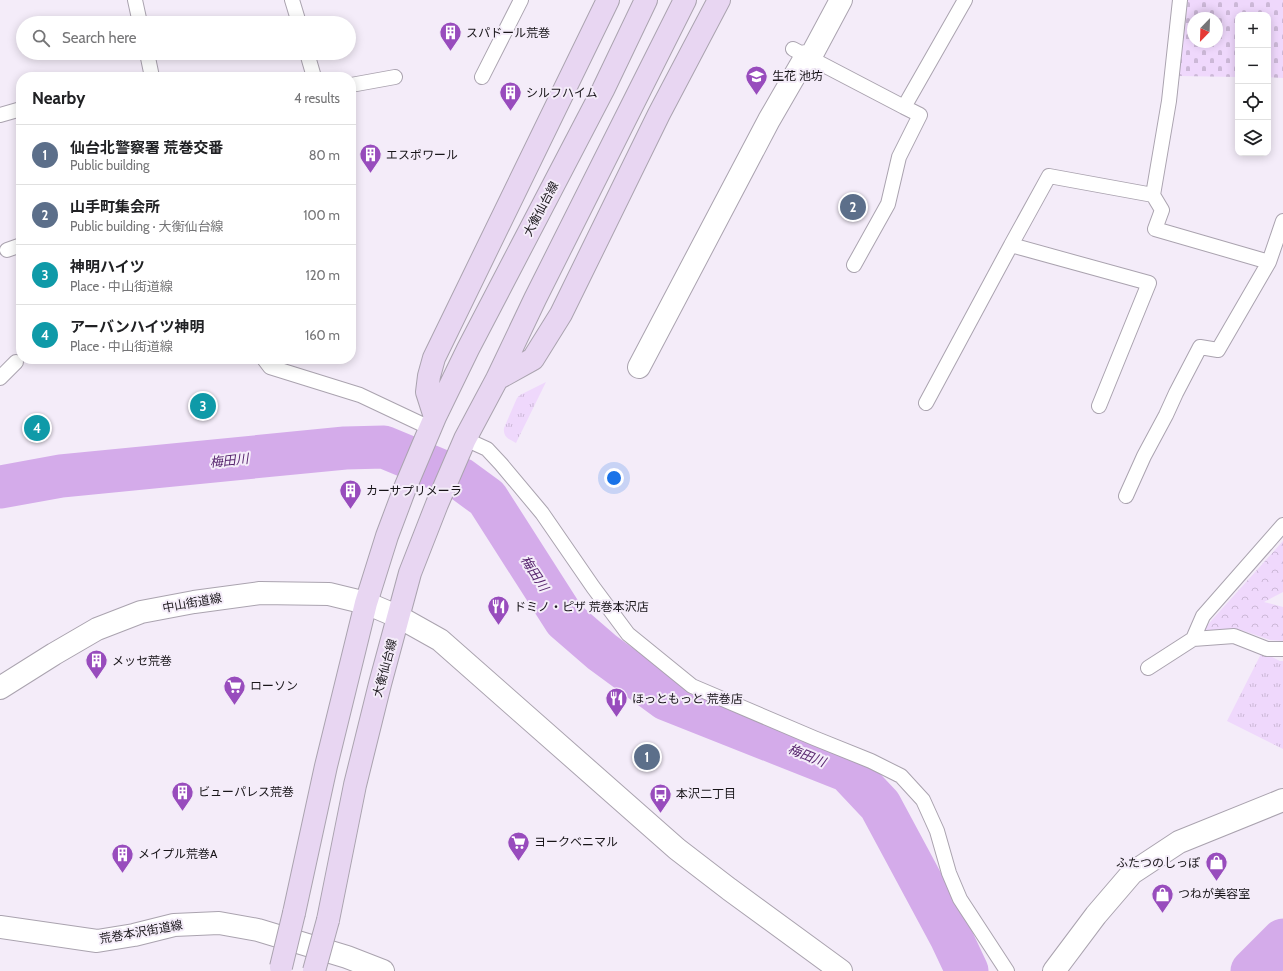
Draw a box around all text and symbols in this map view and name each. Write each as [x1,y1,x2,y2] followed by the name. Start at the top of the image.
[1187,12,1223,48] north arrow
[1235,12,1271,156] map controls
[1235,12,1271,48] button: +
[16,16,356,60] search box
[438,20,464,53] building icon: スパドール荒巻
[466,25,550,40] place label: スパドール荒巻
[30,27,52,49] icon: search
[62,29,137,47] text: Search here
[1235,48,1271,84] button: −
[744,63,770,96] school or university icon: 生花 池坊
[772,68,823,83] place label: 生花 池坊
[497,80,523,113] building icon: シルフハイム
[1235,84,1271,120] button: locate
[526,85,598,100] place label: シルフハイム
[32,88,85,108] text: Nearby
[294,90,340,106] text: 4 results
[1235,120,1271,156] button: layers
[70,139,223,157] text: 仙台北警察署 荒巻交番
[357,142,383,175] building icon: エスポワール
[43,147,47,163] text: 1
[309,147,340,163] text: 80 m
[386,147,458,162] place label: エスポワール
[70,157,150,173] text: Public building
[520,179,561,239] street label: 大衡仙台線
[840,192,866,222] pin: 2
[70,198,160,216] text: 山手町集会所
[42,207,48,223] text: 2
[303,207,340,223] text: 100 m
[70,218,223,234] text: Public building · 大衡仙台線
[70,258,145,276] text: 神明ハイツ
[41,267,49,283] text: 3
[306,267,340,283] text: 120 m
[70,278,173,294] text: Place · 中山街道線
[70,318,204,336] text: アーバンハイツ神明
[41,327,49,343] text: 4
[305,327,340,343] text: 160 m
[70,338,173,354] text: Place · 中山街道線
[190,391,216,421] pin: 3
[24,413,50,443] pin: 4
[209,450,251,470] water label: 梅田川
[604,468,624,488] your location
[337,478,363,511] building icon: カーサプリメーラ
[366,483,462,498] place label: カーサプリメーラ
[518,552,553,595] water label: 梅田川
[161,590,223,615] street label: 中山街道線
[485,594,511,627] restaurant icon: ドミノ・ピザ 荒巻本沢店
[514,599,649,614] place label: ドミノ・ピザ 荒巻本沢店
[370,637,400,699] street label: 大衡仙台線
[84,648,110,681] building icon: メッセ荒巻
[112,653,172,668] place label: メッセ荒巻
[222,673,248,706] supermarket icon: ローソン
[250,678,298,693] place label: ローソン
[603,686,629,719] restaurant icon: ほっともっと 荒巻店
[632,691,743,706] place label: ほっともっと 荒巻店
[786,740,830,770] water label: 梅田川
[634,742,660,772] pin: 1
[170,779,196,812] building icon: ビューパレス荒巻
[647,781,673,814] bus stop icon: 本沢二丁目
[198,784,294,799] place label: ビューパレス荒巻
[676,786,736,801] place label: 本沢二丁目
[506,829,532,862] supermarket icon: ヨークベニマル
[534,834,618,849] place label: ヨークベニマル
[110,841,136,874] building icon: メイプル荒巻A
[138,846,218,861] place label: メイプル荒巻A
[1203,850,1229,883] shop icon: ふたつのしっぽ
[1116,855,1200,870] place label: ふたつのしっぽ
[1150,881,1176,914] shop icon: つねが美容室
[1178,886,1250,901] place label: つねが美容室
[98,917,184,946] street label: 荒巻本沢街道線

